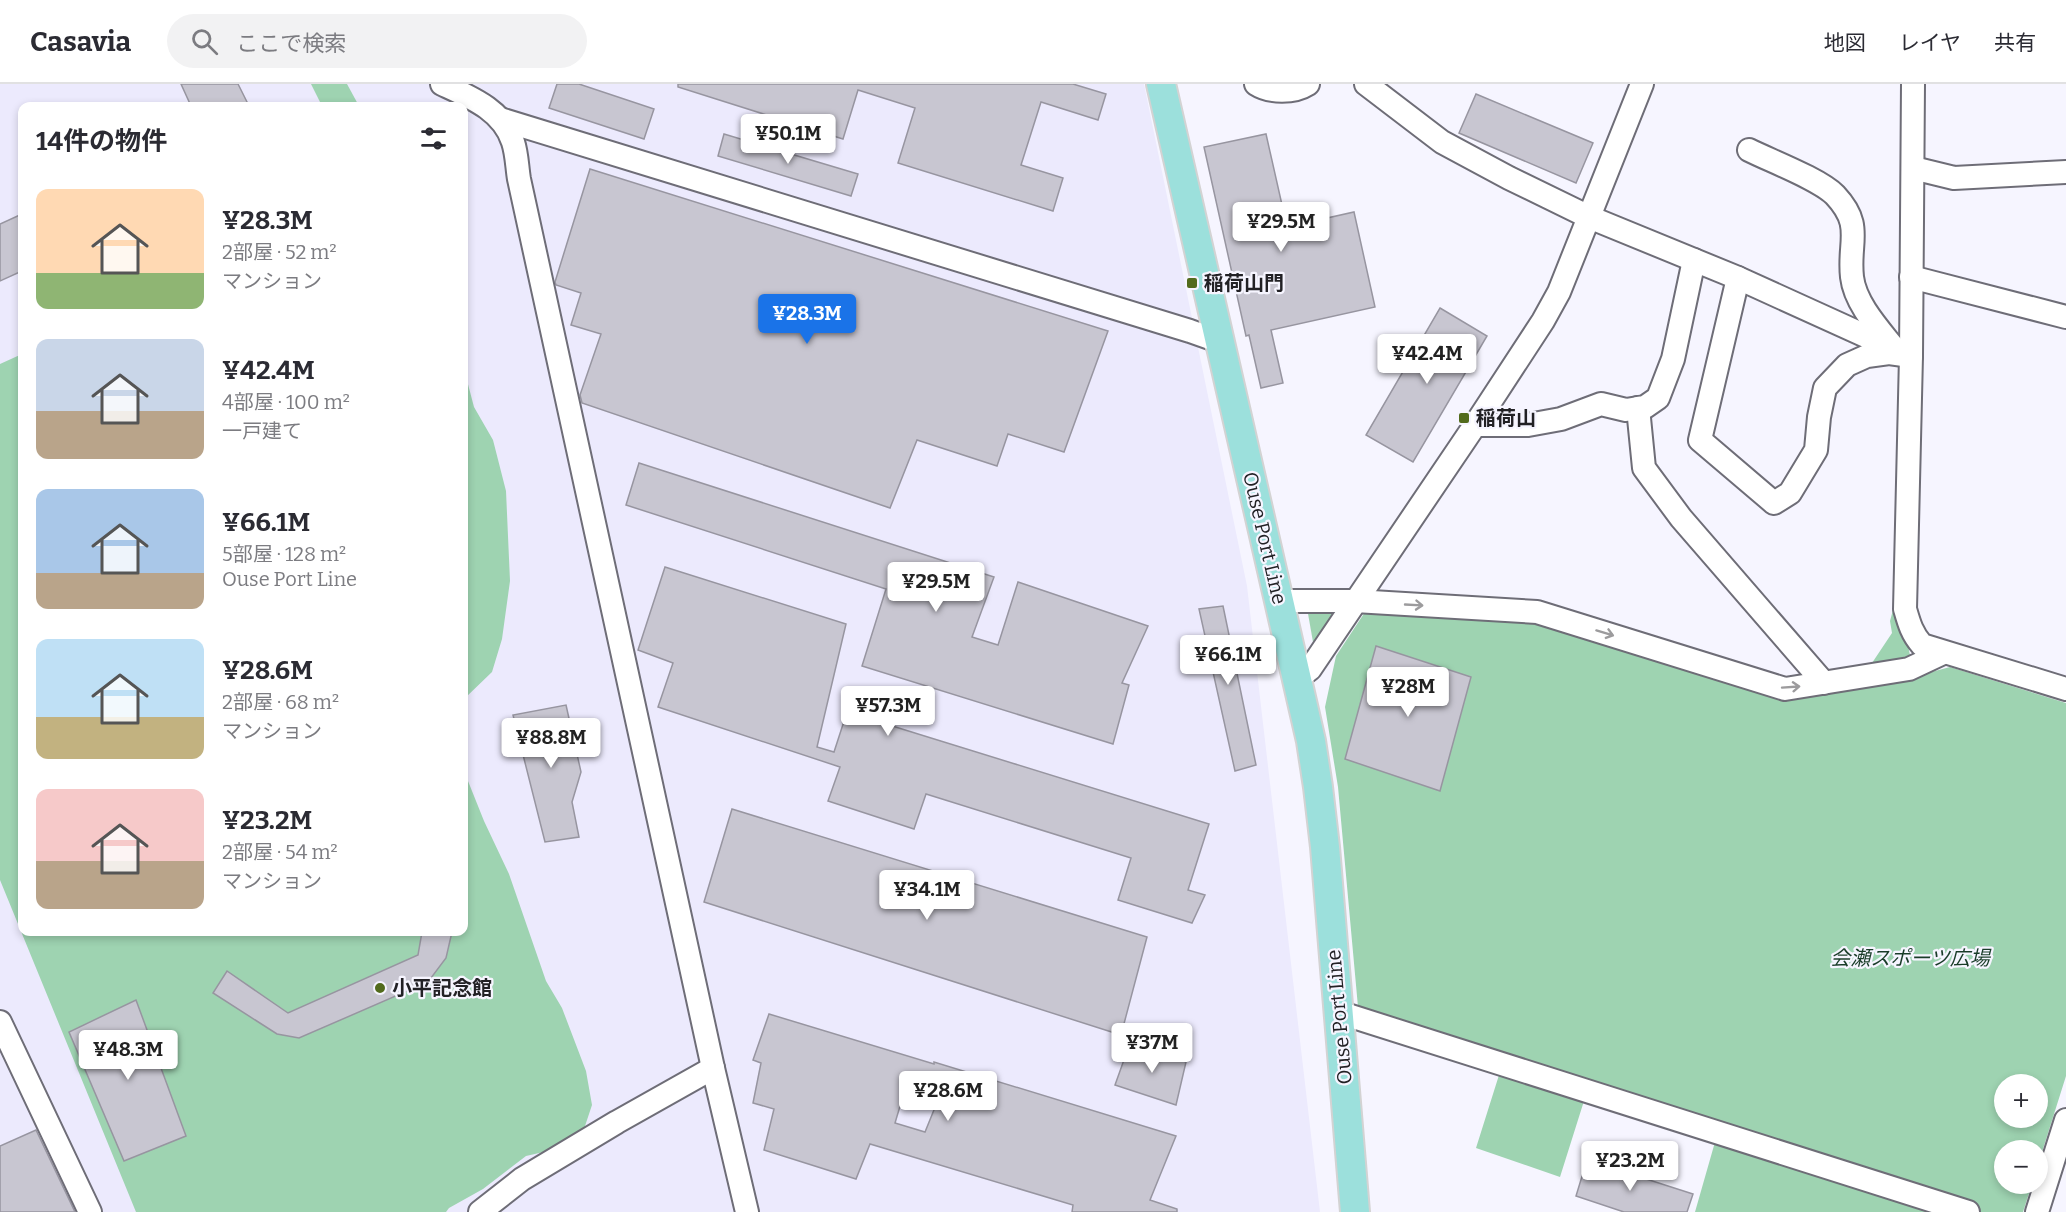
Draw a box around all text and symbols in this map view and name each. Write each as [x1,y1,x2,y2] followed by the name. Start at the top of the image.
[167,14,587,68] search box
[30,25,131,58] text: Casavia
[188,25,221,58] icon: search
[236,30,346,57] text: ここで検索
[1824,30,1866,56] text: 地図
[1899,30,1961,56] text: レイヤ
[1994,30,2036,56] text: 共有
[739,114,837,165] pin: ¥50.1M
[755,121,821,145] text: ¥50.1M
[417,122,450,155] icon: filters
[36,126,167,157] text: 14件の物件
[1232,202,1330,253] pin: ¥29.5M
[222,205,313,236] text: ¥28.3M
[1247,209,1315,233] text: ¥29.5M
[84,213,156,285] icon: home
[222,240,337,264] text: 2部屋 · 52 m²
[222,269,322,293] text: マンション
[1204,271,1284,295] place label: 稲荷山門
[1185,276,1199,290] marker: 稲荷山門
[758,294,856,345] pin: ¥28.3M
[772,301,842,325] text: ¥28.3M
[1378,334,1476,385] pin: ¥42.4M
[1391,341,1463,365] text: ¥42.4M
[222,355,315,386] text: ¥42.4M
[84,363,156,435] icon: home
[222,390,350,414] text: 4部屋 · 100 m²
[1476,406,1536,430] place label: 稲荷山
[1457,411,1471,425] marker: 稲荷山
[222,419,302,443] text: 一戸建て
[1238,470,1292,606] street label: Ouse Port Line
[222,507,310,538] text: ¥66.1M
[84,513,156,585] icon: home
[222,542,346,566] text: 5部屋 · 128 m²
[887,562,985,613] pin: ¥29.5M
[222,567,357,591] text: Ouse Port Line
[902,569,970,593] text: ¥29.5M
[1403,599,1423,610] one-way arrow
[1595,628,1614,639] one-way arrow
[1179,635,1277,686] pin: ¥66.1M
[1194,642,1262,666] text: ¥66.1M
[222,655,313,686] text: ¥28.6M
[84,663,156,735] icon: home
[1372,667,1444,718] pin: ¥28M
[1381,674,1435,698] text: ¥28M
[1781,682,1801,693] one-way arrow
[839,686,937,737] pin: ¥57.3M
[222,690,339,714] text: 2部屋 · 68 m²
[855,693,921,717] text: ¥57.3M
[502,718,600,769] pin: ¥88.8M
[222,719,322,743] text: マンション
[516,725,586,749] text: ¥88.8M
[222,805,312,836] text: ¥23.2M
[84,813,156,885] icon: home
[222,840,338,864] text: 2部屋 · 54 m²
[222,869,322,893] text: マンション
[878,870,976,921] pin: ¥34.1M
[893,877,961,901] text: ¥34.1M
[1830,946,1992,970] park label: 会瀬スポーツ広場
[1321,949,1357,1085] street label: Ouse Port Line
[392,976,492,1000] place label: 小平記念館
[373,981,387,995] marker: 小平記念館
[1116,1023,1188,1074] pin: ¥37M
[79,1030,177,1081] pin: ¥48.3M
[1125,1030,1179,1054] text: ¥37M
[93,1037,163,1061] text: ¥48.3M
[899,1071,997,1122] pin: ¥28.6M
[1994,1074,2048,1194] map controls
[1994,1074,2048,1128] button: +
[913,1078,983,1102] text: ¥28.6M
[1994,1140,2048,1194] button: −
[1581,1141,1679,1192] pin: ¥23.2M
[1595,1148,1665,1172] text: ¥23.2M

